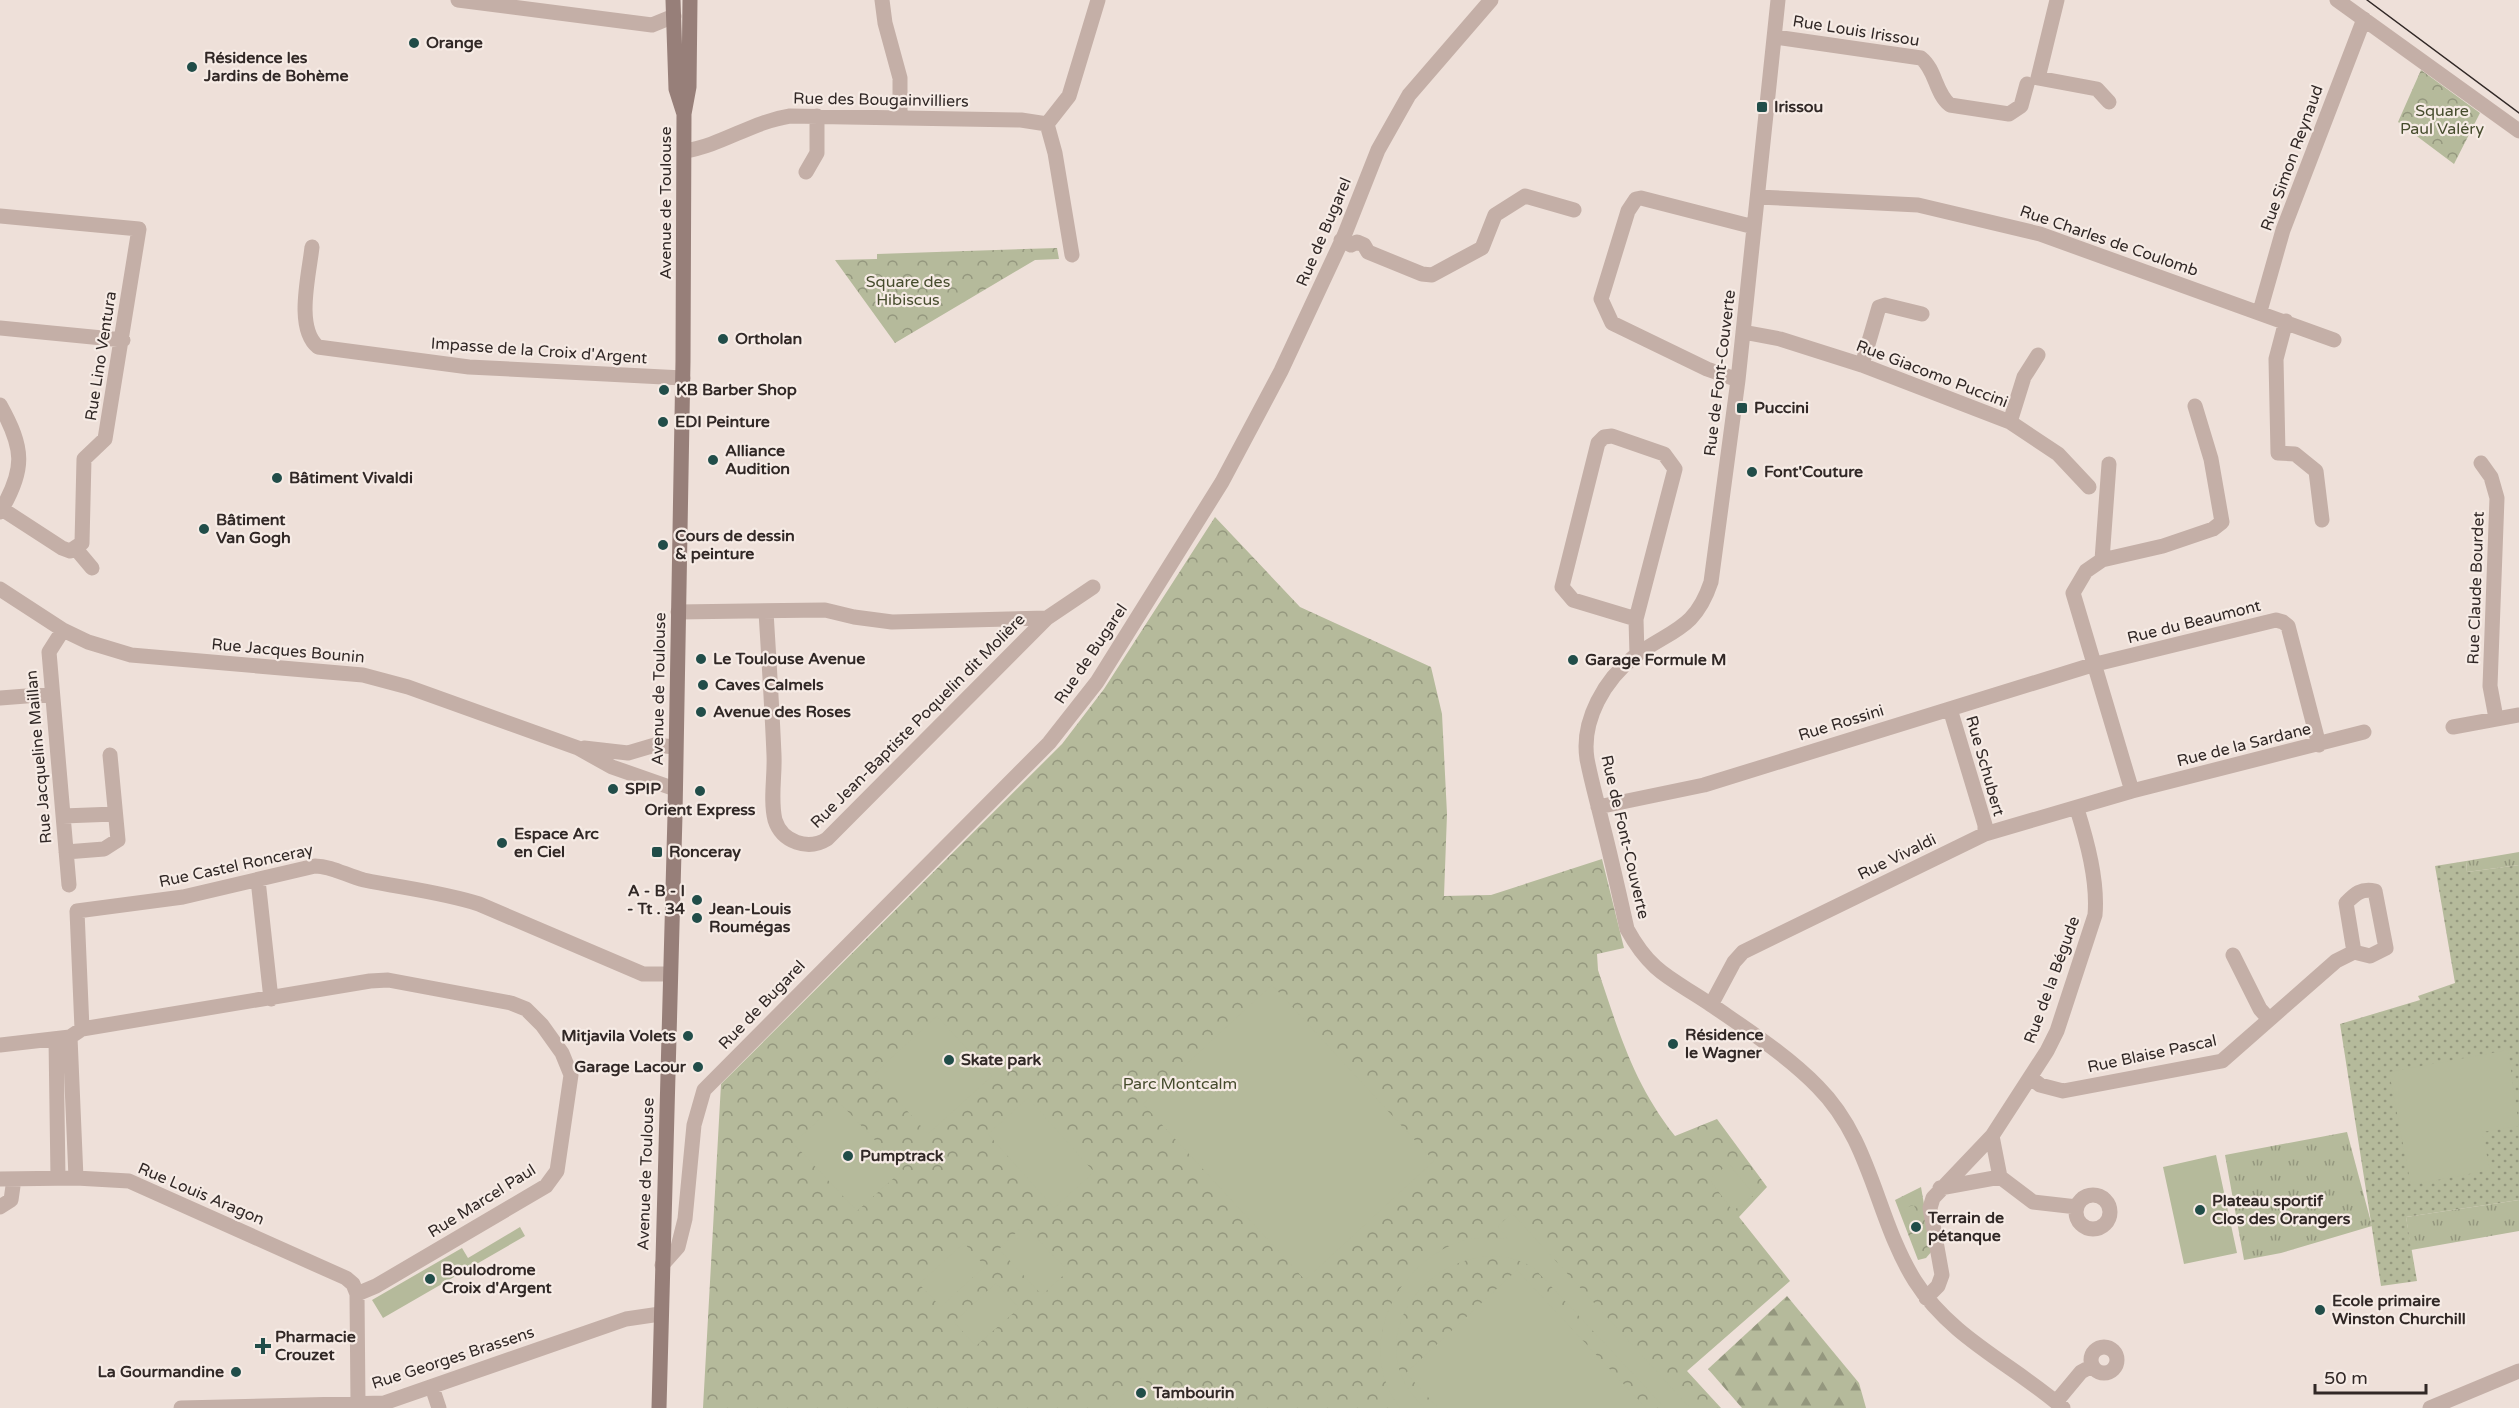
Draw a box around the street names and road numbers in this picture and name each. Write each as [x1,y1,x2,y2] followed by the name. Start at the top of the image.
[1791,11,1921,51] street label: Rue Louis Irissou
[2256,82,2328,234] street label: Rue Simon Reynaud
[793,88,969,112] street label: Rue des Bougainvilliers
[656,126,676,280] street label: Avenue de Toulouse
[1292,175,1356,289] street label: Rue de Bugarel
[2017,201,2201,281] street label: Rue Charles de Coulomb
[1700,289,1740,457] street label: Rue de Font-Couverte
[81,290,121,422] street label: Rue Lino Ventura
[430,333,648,369] street label: Impasse de la Croix d'Argent
[1853,336,2011,412] street label: Rue Giacomo Puccini
[2463,511,2489,665] street label: Rue Claude Bourdet
[2125,596,2263,648] street label: Rue du Beaumont
[1050,600,1132,708] street label: Rue de Bugarel
[806,609,1030,833] street label: Rue Jean-Baptiste Poquelin dit Molière
[648,612,670,766] street label: Avenue de Toulouse
[210,634,366,668] street label: Rue Jacques Bounin
[21,669,57,845] street label: Rue Jacqueline Maillan
[1796,700,1886,746] street label: Rue Rossini
[1961,713,2009,819] street label: Rue Schubert
[2175,719,2313,771] street label: Rue de la Sardane
[1596,753,1654,921] street label: Rue de Font-Couverte
[1855,829,1939,885] street label: Rue Vivaldi
[157,840,315,892] street label: Rue Castel Ronceray
[2020,914,2084,1046] street label: Rue de la Bégude
[714,956,810,1054] street label: Rue de Bugarel
[2086,1031,2218,1077] street label: Rue Blaise Pascal
[633,1097,659,1251] street label: Avenue de Toulouse
[135,1158,267,1230] street label: Rue Louis Aragon
[424,1160,540,1242] street label: Rue Marcel Paul
[369,1322,537,1394] street label: Rue Georges Brassens

